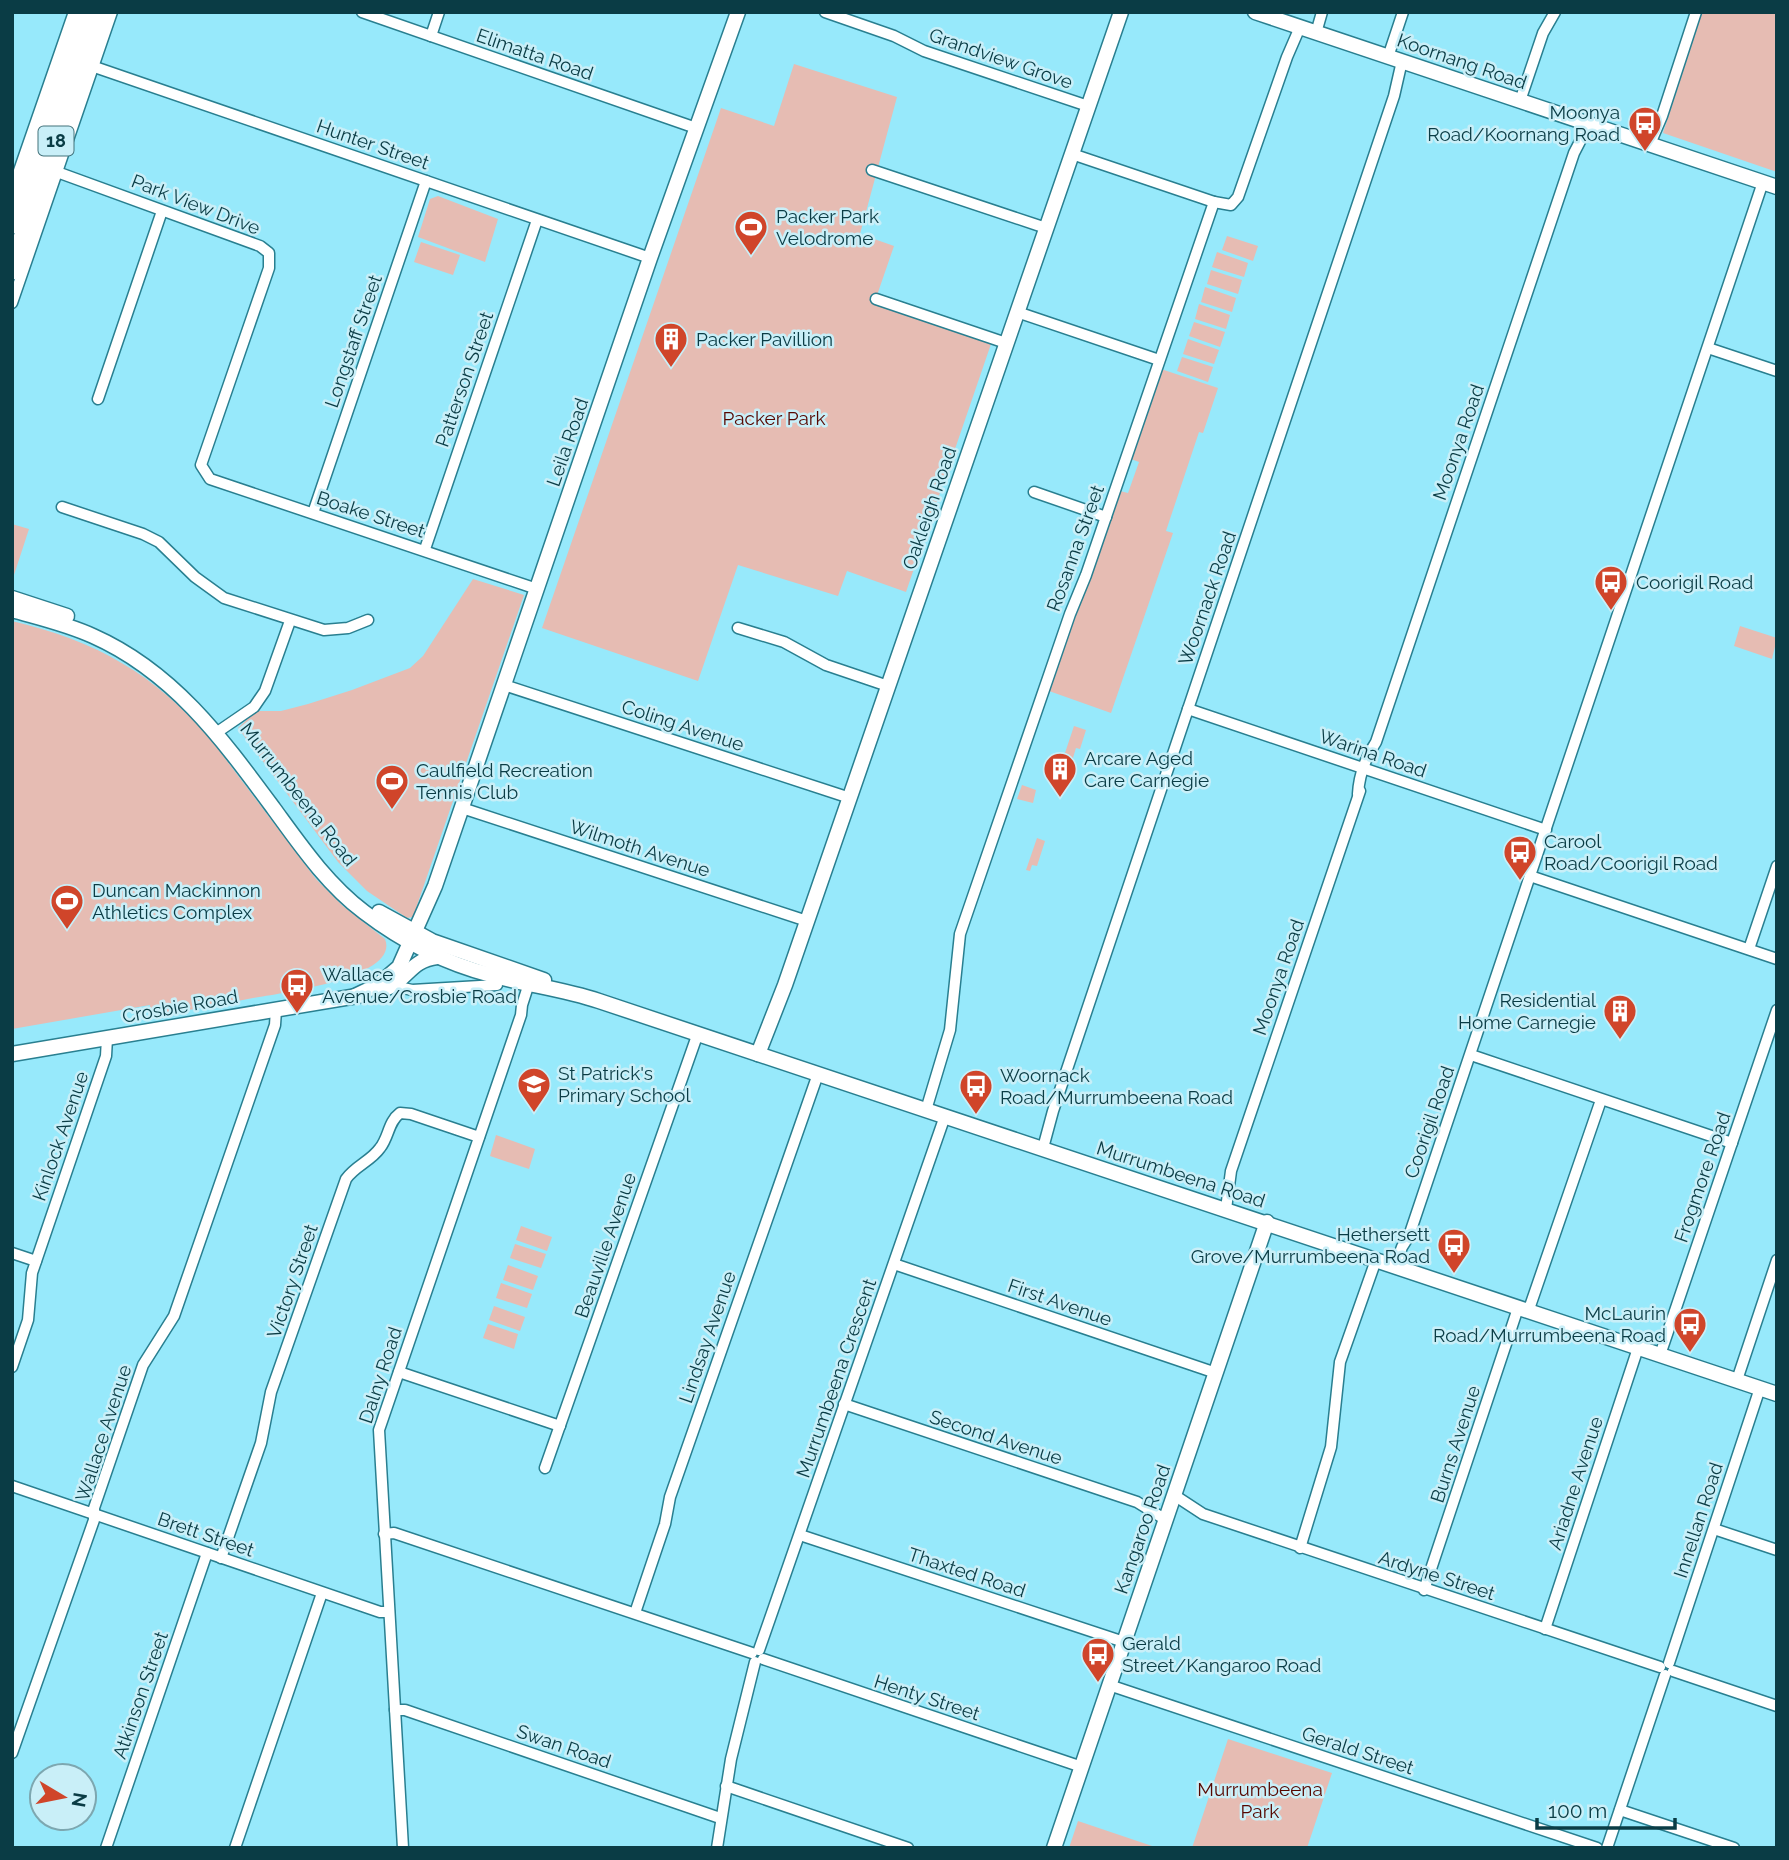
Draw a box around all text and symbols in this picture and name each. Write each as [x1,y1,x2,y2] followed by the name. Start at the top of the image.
[926,23,1076,93] street label: Grandview Grove
[474,24,596,84] street label: Elimatta Road
[1394,29,1530,93] street label: Koornang Road
[1427,101,1620,145] place label: Moonya Road/Koornang Road
[1626,104,1664,153] bus stop icon: Moonya Road/Koornang Road
[314,114,433,174] street label: Hunter Street
[38,126,74,156] road number: 18
[129,169,263,239] street label: Park View Drive
[776,205,879,249] place label: Packer Park Velodrome
[732,208,770,257] sports icon: Packer Park Velodrome
[320,271,386,410] street label: Longstaff Street
[431,308,498,449] street label: Patterson Street
[652,320,690,369] building icon: Packer Pavillion
[696,328,833,350] place label: Packer Pavillion
[1428,381,1488,503] street label: Moonya Road
[542,395,592,489] street label: Leila Road
[722,407,826,429] park label: Packer Park
[898,444,960,572] street label: Oakleigh Road
[1042,481,1108,614] street label: Rosanna Street
[314,486,429,542] street label: Boake Street
[1174,528,1240,668] street label: Woornack Road
[1592,563,1630,612] bus stop icon: Coorigil Road
[1636,571,1753,593] place label: Coorigil Road
[619,695,747,755] street label: Coling Avenue
[236,718,362,870] street label: Murrumbeena Road
[1317,724,1429,782] street label: Warina Road
[1084,747,1209,791] place label: Arcare Aged Care Carnegie
[1041,750,1079,799] building icon: Arcare Aged Care Carnegie
[416,759,593,803] place label: Caulfield Recreation Tennis Club
[373,762,411,811] sports icon: Caulfield Recreation Tennis Club
[567,815,713,881] street label: Wilmoth Avenue
[1544,830,1718,874] place label: Carool Road/Coorigil Road
[1501,833,1539,882] bus stop icon: Carool Road/Coorigil Road
[92,879,261,923] place label: Duncan Mackinnon Athletics Complex
[48,882,86,931] sports icon: Duncan Mackinnon Athletics Complex
[1248,916,1308,1038] street label: Moonya Road
[322,963,517,1007] place label: Wallace Avenue/Crosbie Road
[278,966,316,1015] bus stop icon: Wallace Avenue/Crosbie Road
[120,985,240,1027] street label: Crosbie Road
[1458,989,1597,1033] place label: Residential Home Carnegie
[1601,992,1639,1041] building icon: Residential Home Carnegie
[558,1062,691,1106] place label: St Patrick's Primary School
[1399,1063,1459,1181] street label: Coorigil Road
[1000,1064,1233,1108] place label: Woornack Road/Murrumbeena Road
[515,1065,553,1114] school or university icon: St Patrick's Primary School
[957,1067,995,1116] bus stop icon: Woornack Road/Murrumbeena Road
[28,1068,92,1204] street label: Kinlock Avenue
[1669,1109,1735,1245] street label: Frogmore Road
[1094,1136,1268,1212] street label: Murrumbeena Road
[570,1169,640,1321] street label: Beauville Avenue
[262,1221,322,1341] street label: Victory Street
[1191,1223,1431,1267] place label: Hethersett Grove/Murrumbeena Road
[1435,1226,1473,1275] bus stop icon: Hethersett Grove/Murrumbeena Road
[674,1268,740,1406] street label: Lindsay Avenue
[1005,1274,1115,1330] street label: First Avenue
[792,1275,881,1480] street label: Murrumbeena Crescent
[1433,1302,1666,1346] place label: McLaurin Road/Murrumbeena Road
[1671,1305,1709,1354] bus stop icon: McLaurin Road/Murrumbeena Road
[354,1324,406,1426] street label: Dalny Road
[71,1362,135,1504] street label: Wallace Avenue
[1426,1383,1484,1505] street label: Burns Avenue
[927,1405,1065,1469] street label: Second Avenue
[1543,1414,1607,1552] street label: Ariadne Avenue
[1669,1459,1727,1581] street label: Innellan Road
[1110,1462,1174,1596] street label: Kangaroo Road
[155,1507,258,1561] street label: Brett Street
[905,1543,1029,1601] street label: Thaxted Road
[1376,1546,1499,1604] street label: Ardyne Street
[108,1628,172,1762] street label: Atkinson Street
[1122,1632,1321,1676] place label: Gerald Street/Kangaroo Road
[1079,1635,1117,1684] bus stop icon: Gerald Street/Kangaroo Road
[871,1670,983,1725] street label: Henty Street
[514,1720,614,1772] street label: Swan Road
[1299,1722,1417,1779] street label: Gerald Street
[28,1762,98,1832] north arrow
[1197,1778,1323,1822] park label: Murrumbeena Park
[1537,1786,1675,1830] scale bar
[68,1791,92,1809] text: N
[1548,1798,1607,1823] text: 100 m

